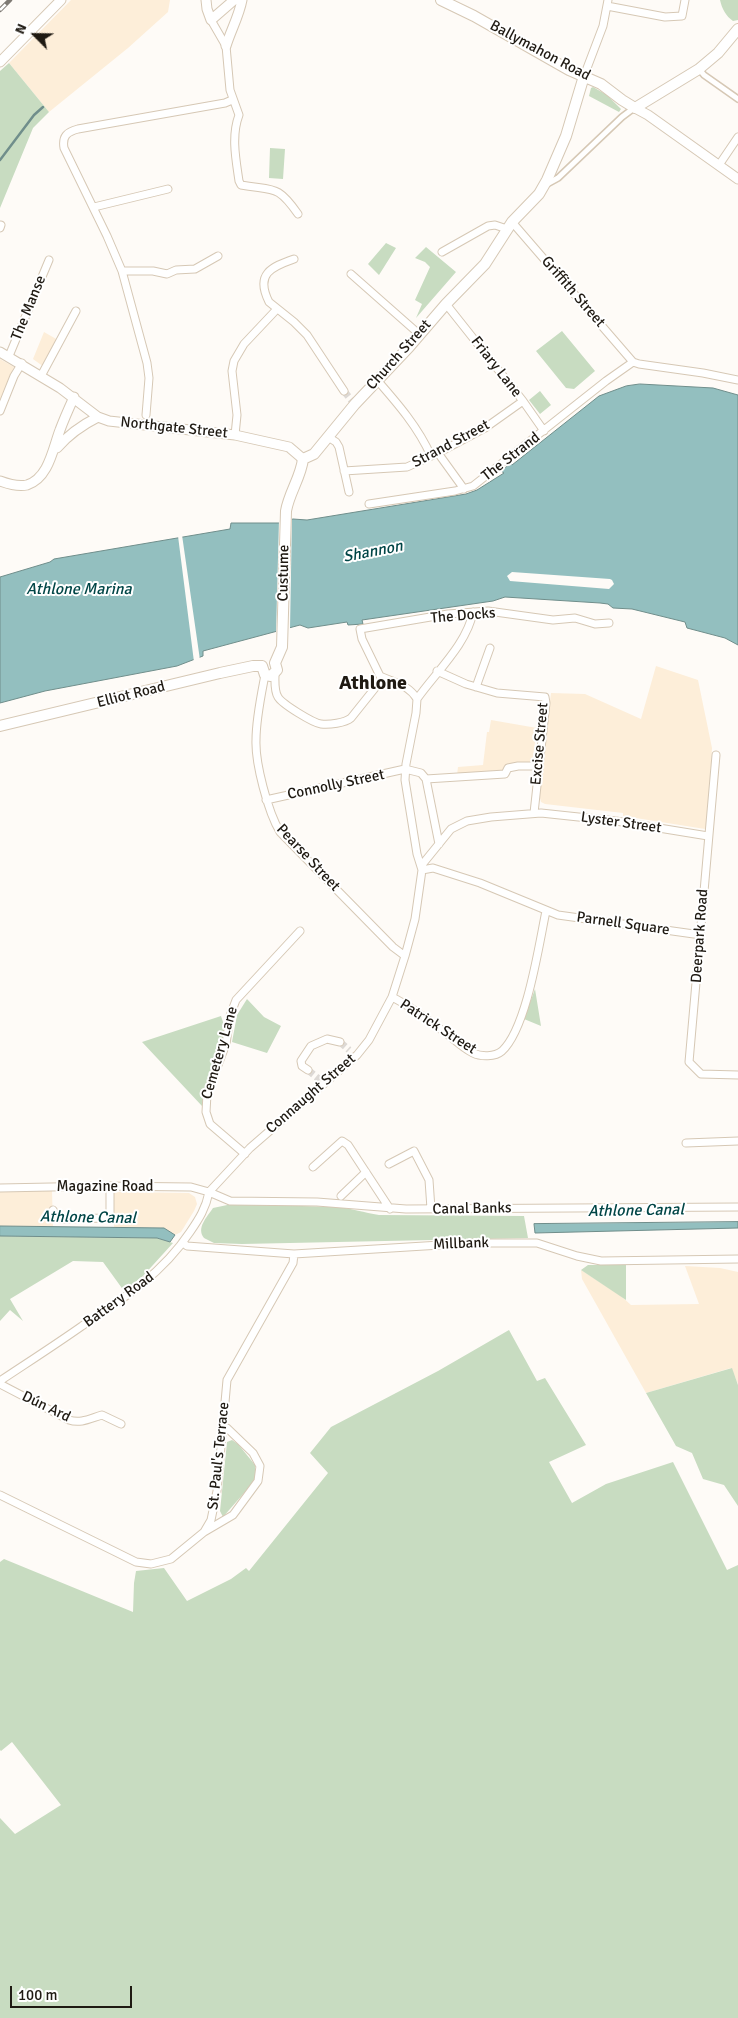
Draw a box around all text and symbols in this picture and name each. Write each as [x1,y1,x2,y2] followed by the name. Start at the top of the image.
[10,10,60,60] north arrow
[487,17,593,85] street label: Ballymahon Road
[11,21,30,37] text: N
[537,253,609,331] street label: Griffith Street
[8,273,50,343] street label: The Manse
[363,316,435,394] street label: Church Street
[467,333,525,401] street label: Friary Lane
[120,413,228,443] street label: Northgate Street
[409,416,493,472] street label: Strand Street
[478,429,544,485] street label: The Strand
[342,537,404,567] water label: Shannon
[275,545,293,601] street label: Custume
[26,580,132,600] water label: Athlone Marina
[430,604,496,628] street label: The Docks
[339,672,407,696] district label: Athlone
[95,678,167,712] street label: Elliot Road
[527,702,553,786] street label: Excise Street
[286,766,386,804] street label: Connolly Street
[580,808,662,838] street label: Lyster Street
[272,821,344,895] street label: Pearse Street
[688,888,712,984] street label: Deerpark Road
[575,909,671,939] street label: Parnell Square
[396,996,480,1058] street label: Patrick Street
[198,1005,242,1101] street label: Cemetery Lane
[263,1050,359,1138] street label: Connaught Street
[56,1178,154,1196] street label: Magazine Road
[432,1199,512,1219] street label: Canal Banks
[588,1201,684,1221] water label: Athlone Canal
[40,1208,136,1228] water label: Athlone Canal
[433,1234,489,1254] street label: Millbank
[80,1268,158,1332] street label: Battery Road
[19,1388,73,1426] street label: Dún Ard
[204,1401,234,1511] street label: St. Paul's Terrace
[12,1976,135,2008] scale bar
[18,1986,58,2004] text: 100 m

